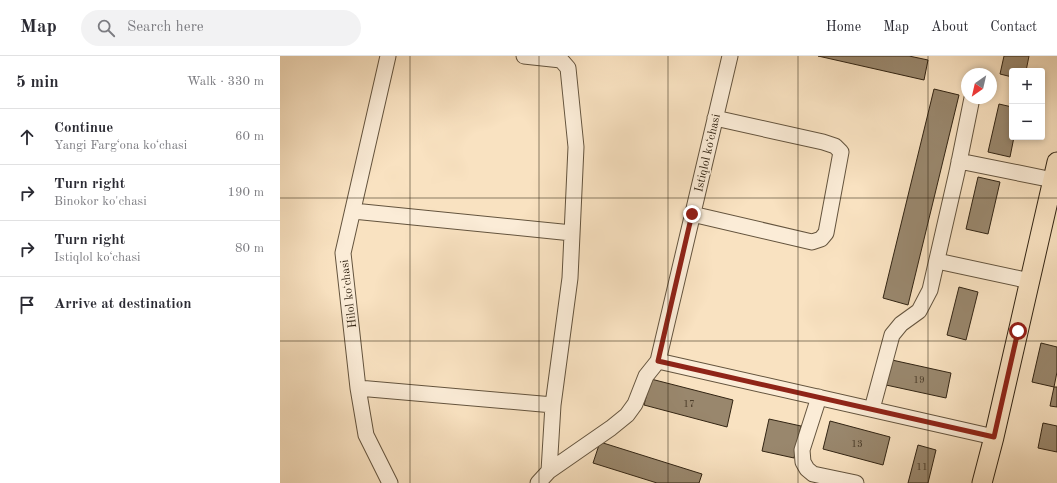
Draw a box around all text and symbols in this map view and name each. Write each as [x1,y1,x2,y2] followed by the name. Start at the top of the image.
[81,10,361,46] search box
[95,17,117,39] icon: search
[20,18,57,37] text: Map
[127,20,204,35] text: Search here
[826,20,861,34] text: Home
[883,20,909,34] text: Map
[931,20,968,34] text: About
[990,20,1037,34] text: Contact
[961,68,997,104] north arrow
[1009,68,1045,140] map controls
[1009,68,1045,104] button: +
[16,74,59,91] text: 5 min
[187,75,264,88] text: Walk · 330 m
[1009,104,1045,140] button: −
[692,113,723,194] street label: Istiqlol koʻchasi
[54,121,113,136] text: Continue
[16,126,38,148] icon: ahead
[235,130,264,143] text: 60 m
[54,139,187,152] text: Yangi Fargʻona koʻchasi
[54,177,125,192] text: Turn right
[16,182,38,204] icon: right
[227,186,264,199] text: 190 m
[54,195,147,208] text: Binokor ko'chasi
[683,205,701,223] route end
[54,233,125,248] text: Turn right
[16,238,38,260] icon: right
[235,242,264,255] text: 80 m
[54,251,141,264] text: Istiqlol koʻchasi
[338,259,359,329] street label: Hilol koʻchasi
[16,294,38,316] icon: arrive
[54,297,192,312] text: Arrive at destination
[1009,322,1027,340] route start
[913,375,925,385] house number: 19
[683,399,695,409] house number: 17
[851,439,863,449] house number: 13
[916,462,928,472] house number: 11

